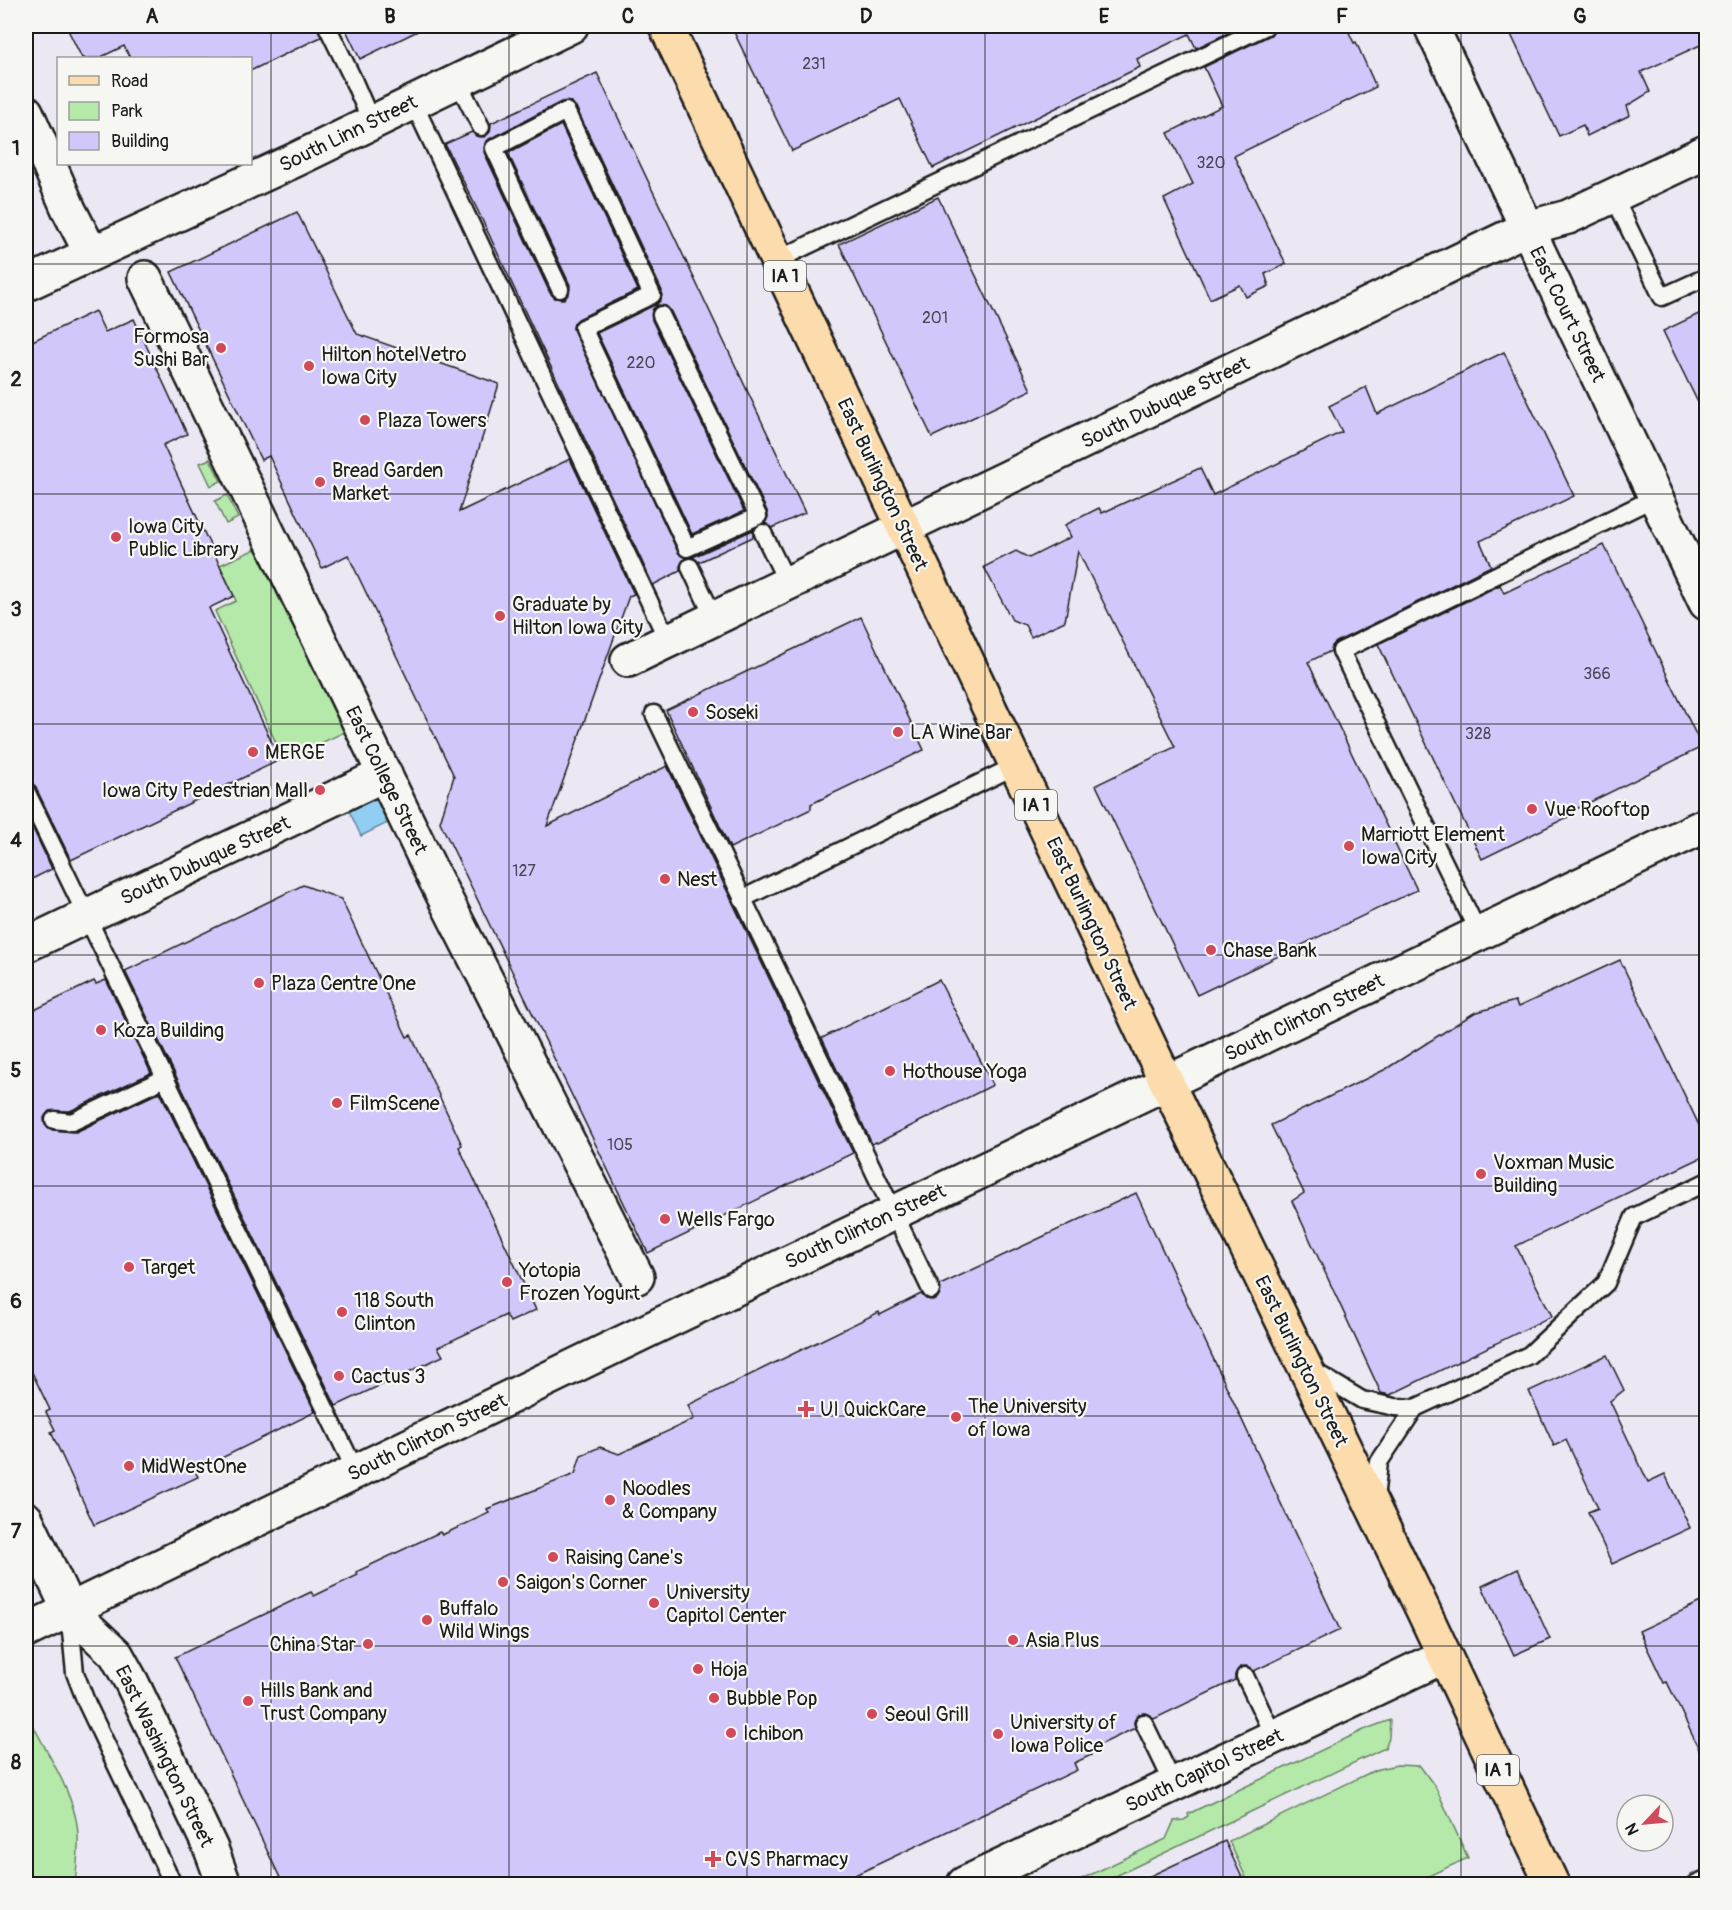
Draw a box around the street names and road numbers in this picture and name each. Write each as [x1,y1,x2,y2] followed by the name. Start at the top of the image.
[275,89,422,178] street label: South Linn Street
[1524,242,1612,387] street label: East Court Street
[764,261,806,291] road number: IA 1
[1077,350,1254,454] street label: South Dubuque Street
[832,394,934,575] street label: East Burlington Street
[340,702,434,859] street label: East College Street
[1015,790,1057,820] road number: IA 1
[116,810,295,911] street label: South Dubuque Street
[1041,833,1143,1014] street label: East Burlington Street
[1220,968,1389,1067] street label: South Clinton Street
[781,1178,950,1275] street label: South Clinton Street
[1249,1271,1354,1452] street label: East Burlington Street
[343,1388,512,1487] street label: South Clinton Street
[110,1661,220,1852] street label: East Washington Street
[1121,1723,1288,1818] street label: South Capitol Street
[1477,1755,1519,1785] road number: IA 1

